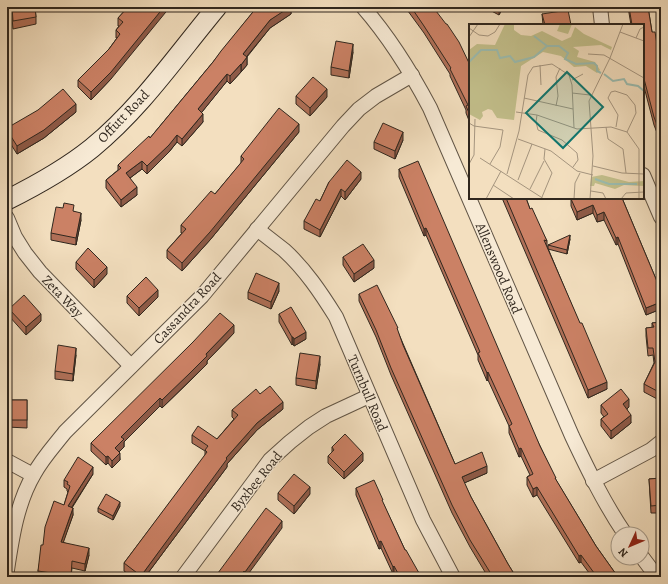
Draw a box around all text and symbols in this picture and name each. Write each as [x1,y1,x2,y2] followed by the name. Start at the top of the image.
[469,24,644,199] inset map
[93,85,154,147] street label: Offutt Road
[470,219,526,317] street label: Allenswood Road
[149,268,226,348] street label: Cassandra Road
[38,271,88,322] street label: Zeta Way
[343,352,392,435] street label: Turnbull Road
[226,447,287,516] street label: Byxbee Road
[610,526,650,566] north arrow
[615,545,631,561] text: N

